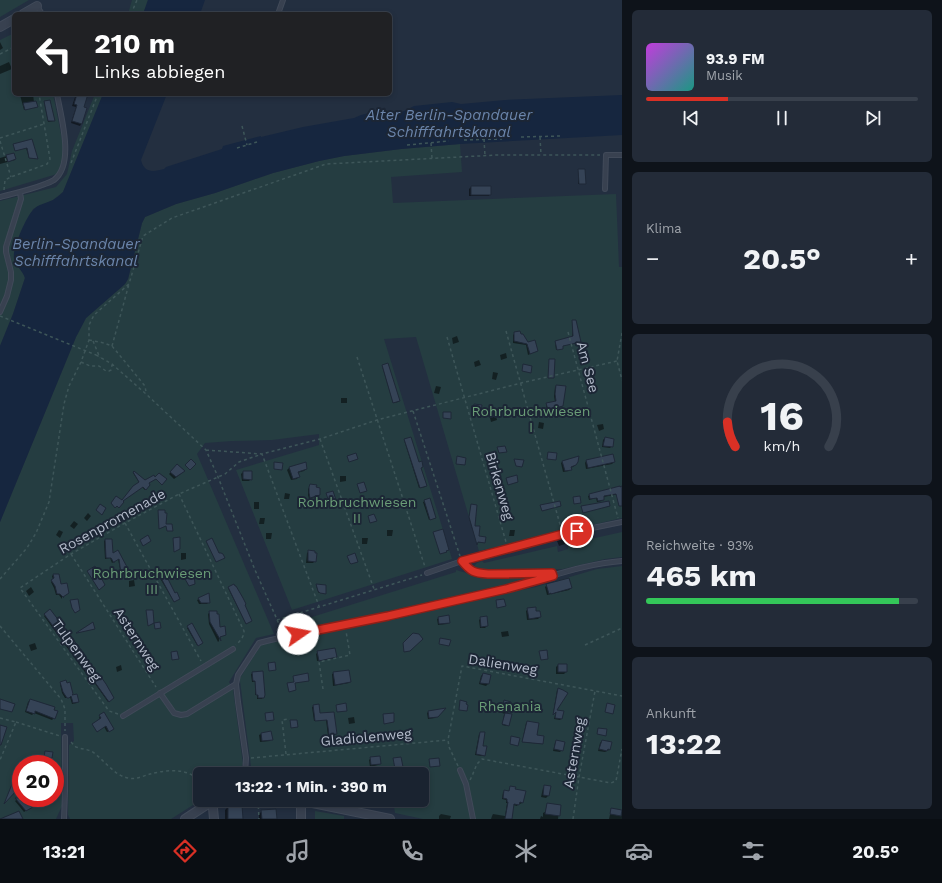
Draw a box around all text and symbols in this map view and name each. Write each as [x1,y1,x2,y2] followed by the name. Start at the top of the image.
[94,27,175,60] text: 210 m
[28,28,80,80] icon: left
[706,50,765,68] text: 93.9 FM
[94,61,225,82] text: Links abbiegen
[706,68,743,83] text: Musik
[365,106,533,141] water label: Alter Berlin-Spandauer Schifffahrtskanal
[680,107,702,129] icon: previous
[771,107,793,129] icon: pause
[862,107,884,129] icon: next
[646,221,682,236] text: Klima
[12,235,141,270] water label: Berlin-Spandauer Schifffahrtskanal
[743,241,821,276] text: 20.5°
[646,246,659,271] text: −
[905,246,918,271] text: +
[573,340,603,394] street label: Am See
[760,391,804,440] text: 16
[472,403,591,435] park label: Rohrbruchwiesen I
[764,438,800,454] text: km/h
[483,450,517,522] street label: Birkenweg
[56,485,168,557] street label: Rosenpromenade
[298,494,417,526] park label: Rohrbruchwiesen II
[560,514,594,548] pin
[566,520,588,542] icon: arrive
[646,538,753,553] text: Reichweite · 93%
[646,558,757,593] text: 465 km
[93,565,212,597] park label: Rohrbruchwiesen III
[111,605,164,674] street label: Asternweg
[277,613,319,655] position arrow
[49,616,105,685] street label: Tulpenweg
[467,651,539,677] street label: Dalienweg
[479,698,542,714] park label: Rhenania
[646,706,696,721] text: Ankunft
[560,716,588,790] street label: Asternweg
[320,725,413,749] street label: Gladiolenweg
[646,726,722,761] text: 13:22
[12,755,64,807] speed limit sign: 20
[235,778,387,796] text: 13:22 · 1 Min. · 390 m
[171,837,199,865] icon: directions
[284,837,312,865] icon: music
[398,837,426,865] icon: phone
[512,837,540,865] icon: climate
[625,837,653,865] icon: car
[739,837,767,865] icon: filters
[43,841,85,862] text: 13:21
[852,841,899,862] text: 20.5°

